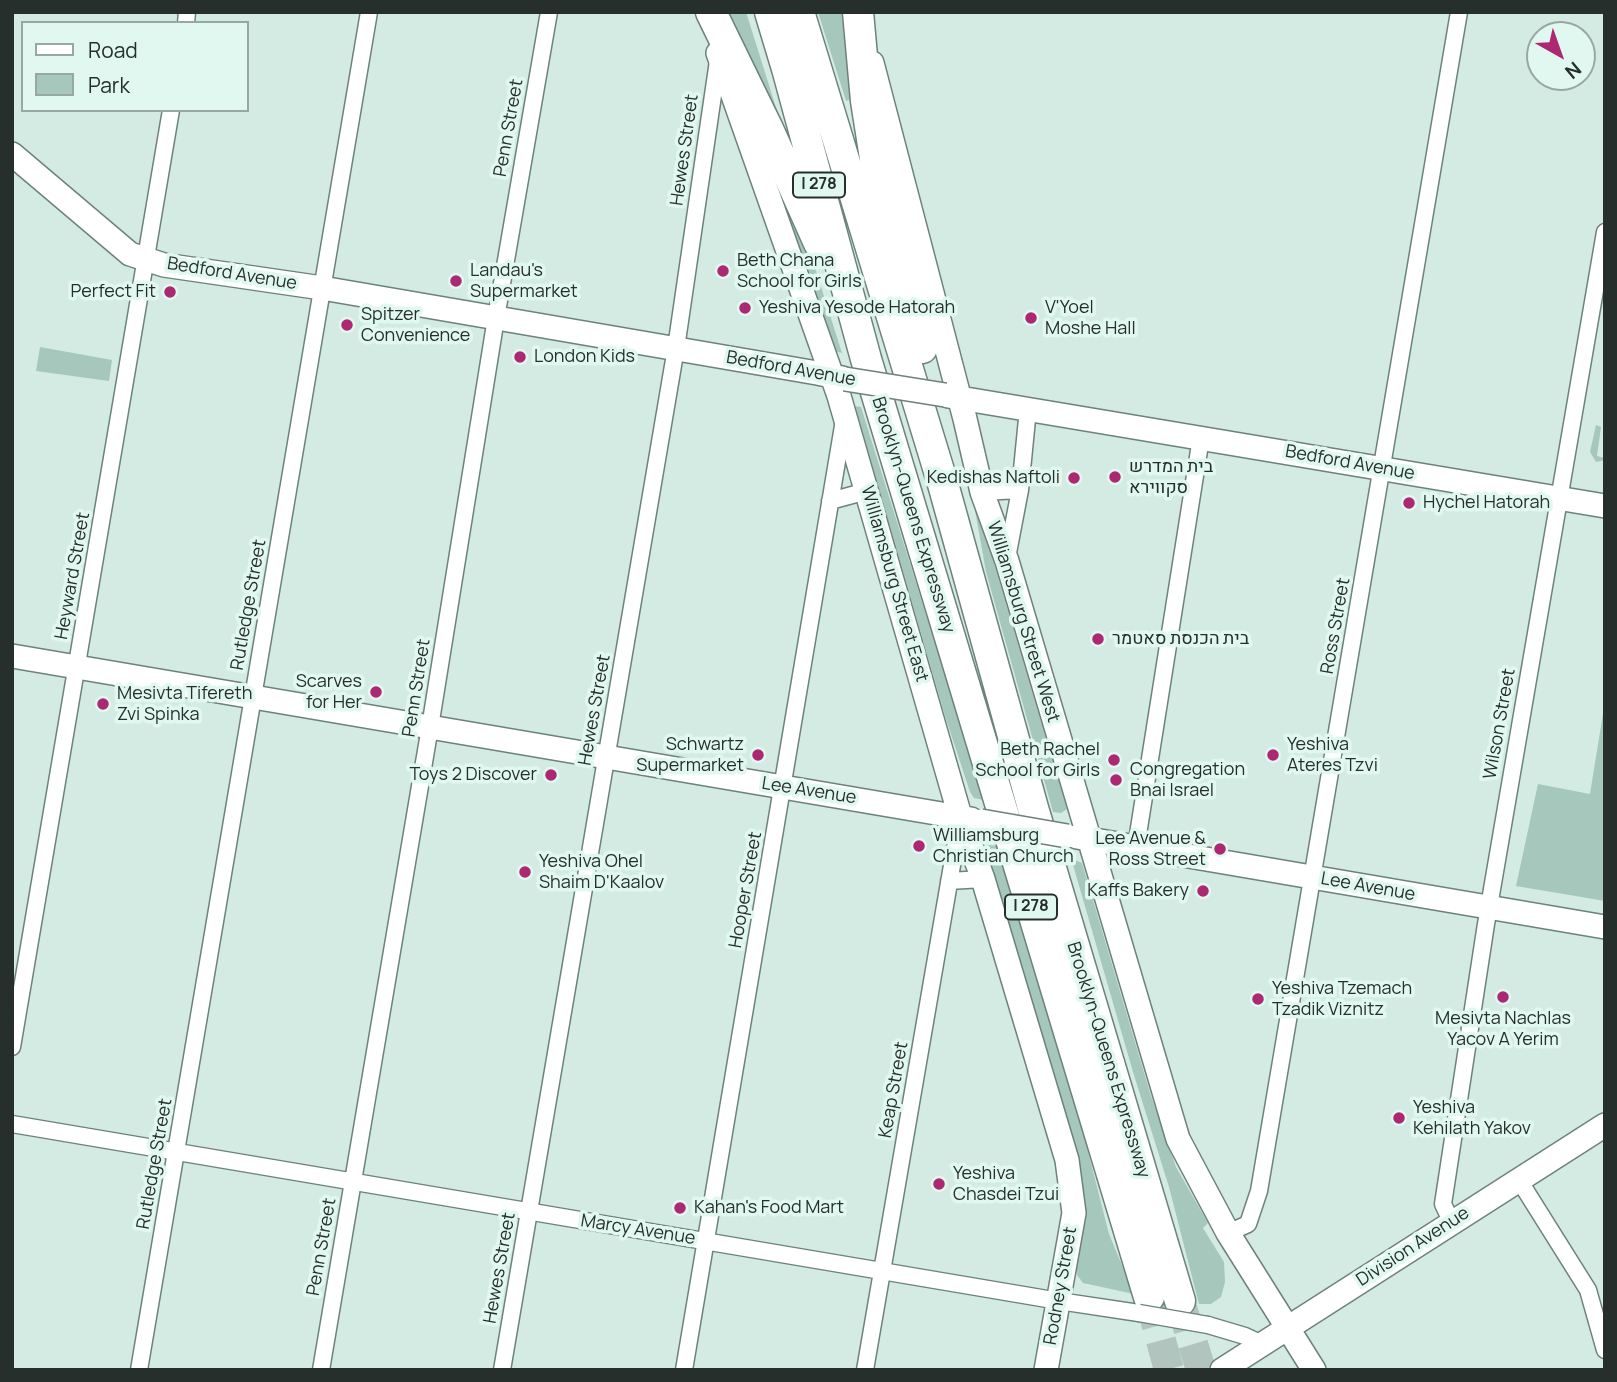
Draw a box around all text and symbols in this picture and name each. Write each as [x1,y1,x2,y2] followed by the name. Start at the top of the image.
[21,21,248,112] legend
[1526,21,1596,91] north arrow
[88,36,138,64] text: Road
[1560,56,1587,85] text: N
[88,71,130,99] text: Park
[490,77,528,179] street label: Penn Street
[666,93,704,207] street label: Hewes Street
[793,172,845,197] road number: I 278
[737,250,862,292] place label: Beth Chana School for Girls
[166,253,298,295] street label: Bedford Avenue
[470,260,578,302] place label: Landau's Supermarket
[715,263,731,279] marker: Beth Chana School for Girls
[448,273,464,289] marker: Landau's Supermarket
[70,281,156,303] place label: Perfect Fit
[162,284,178,300] marker: Perfect Fit
[759,297,955,319] place label: Yeshiva Yesode Hatorah
[1045,297,1136,340] place label: V'Yoel Moshe Hall
[737,300,753,316] marker: Yeshiva Yesode Hatorah
[361,304,470,346] place label: Spitzer Convenience
[1023,310,1039,326] marker: V'Yoel Moshe Hall
[339,317,355,333] marker: Spitzer Convenience
[534,346,635,368] place label: London Kids
[725,347,857,391] street label: Bedford Avenue
[512,349,528,365] marker: London Kids
[867,394,959,636] street label: Brooklyn-Queens Expressway
[1284,441,1416,485] street label: Bedford Avenue
[1129,456,1213,498] place label: בית המדרש סקווירא
[927,467,1060,489] place label: Kedishas Naftoli
[1107,469,1123,485] marker: בית המדרש סקווירא
[1066,470,1082,486] marker: Kedishas Naftoli
[856,483,932,685] street label: Williamsburg Street East
[1423,492,1550,514] place label: Hychel Hatorah
[1401,495,1417,511] marker: Hychel Hatorah
[51,511,95,641] street label: Heyward Street
[982,519,1064,725] street label: Williamsburg Street West
[227,538,271,672] street label: Rutledge Street
[1317,576,1355,676] street label: Ross Street
[1112,628,1249,650] place label: בית הכנסת סאטמר
[1090,631,1106,647] marker: בית הכנסת סאטמר
[399,637,435,739] street label: Penn Street
[575,653,615,767] street label: Hewes Street
[1480,667,1520,781] street label: Wilson Street
[296,671,362,714] place label: Scarves for Her
[117,683,252,726] place label: Mesivta Tifereth Zvi Spinka
[368,684,384,700] marker: Scarves for Her
[95,696,111,712] marker: Mesivta Tifereth Zvi Spinka
[636,734,744,776] place label: Schwartz Supermarket
[1287,734,1378,776] place label: Yeshiva Ateres Tzvi
[975,739,1100,782] place label: Beth Rachel School for Girls
[750,747,766,763] marker: Schwartz Supermarket
[1265,747,1281,763] marker: Yeshiva Ateres Tzvi
[1106,752,1122,768] marker: Beth Rachel School for Girls
[1130,759,1245,802] place label: Congregation Bnai Israel
[409,764,537,786] place label: Toys 2 Discover
[543,767,559,783] marker: Toys 2 Discover
[1108,772,1124,788] marker: Congregation Bnai Israel
[760,773,858,809] street label: Lee Avenue
[933,825,1074,868] place label: Williamsburg Christian Church
[1095,828,1206,870] place label: Lee Avenue & Ross Street
[725,830,767,950] street label: Hooper Street
[911,838,927,854] marker: Williamsburg Christian Church
[1212,841,1228,857] marker: Lee Avenue & Ross Street
[539,851,664,894] place label: Yeshiva Ohel Shaim D'Kaalov
[517,864,533,880] marker: Yeshiva Ohel Shaim D'Kaalov
[1319,868,1417,906] street label: Lee Avenue
[1087,880,1189,902] place label: Kaffs Bakery
[1195,883,1211,899] marker: Kaffs Bakery
[1005,894,1057,920] road number: I 278
[1062,939,1154,1181] street label: Brooklyn-Queens Expressway
[1272,978,1412,1020] place label: Yeshiva Tzemach Tzadik Viznitz
[1495,989,1511,1005] marker: Mesivta Nachlas Yacov A Yerim
[1250,991,1266,1007] marker: Yeshiva Tzemach Tzadik Viznitz
[1435,1008,1571,1050] place label: Mesivta Nachlas Yacov A Yerim
[875,1040,913,1140] street label: Keap Street
[133,1097,177,1231] street label: Rutledge Street
[1413,1097,1531,1140] place label: Yeshiva Kehilath Yakov
[1391,1110,1407,1126] marker: Yeshiva Kehilath Yakov
[953,1163,1059,1206] place label: Yeshiva Chasdei Tzui
[931,1176,947,1192] marker: Yeshiva Chasdei Tzui
[303,1196,341,1298] street label: Penn Street
[694,1197,844,1219] place label: Kahan's Food Mart
[672,1200,688,1216] marker: Kahan's Food Mart
[1353,1203,1473,1291] street label: Division Avenue
[579,1210,697,1250] street label: Marcy Avenue
[480,1211,520,1325] street label: Hewes Street
[1040,1225,1082,1347] street label: Rodney Street

